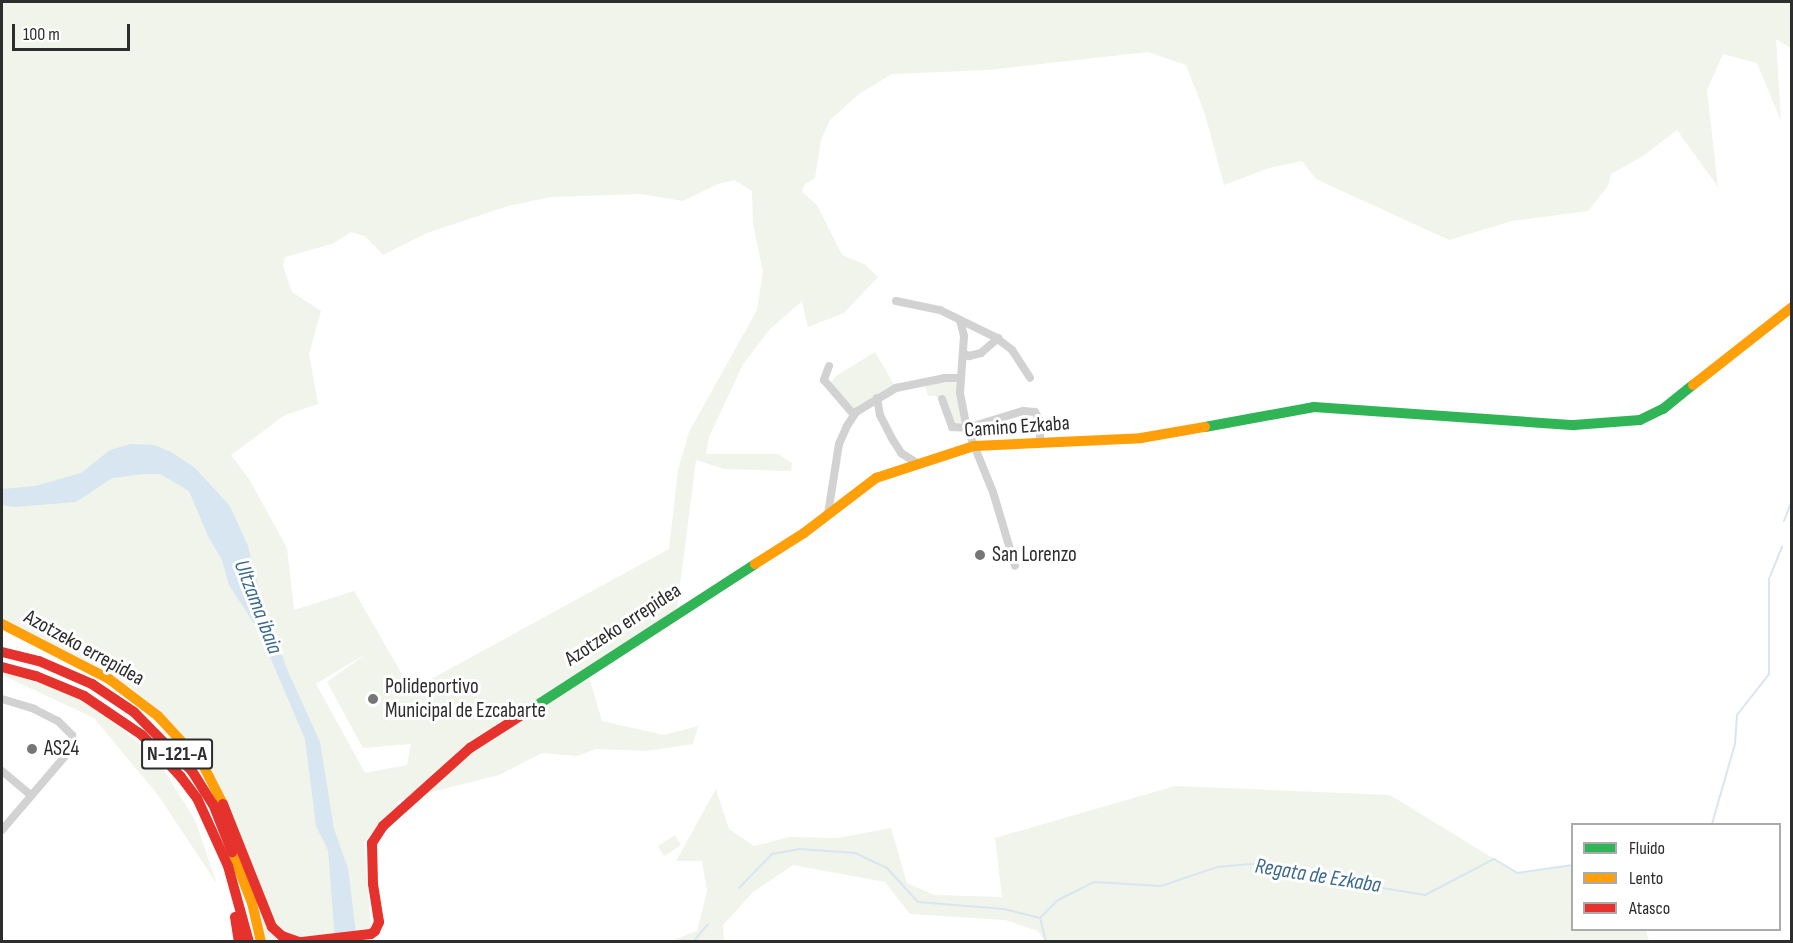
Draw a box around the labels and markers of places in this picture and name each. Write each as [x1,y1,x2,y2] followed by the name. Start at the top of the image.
[992,542,1077,568] place label: San Lorenzo
[973,548,987,562] marker: San Lorenzo
[385,674,546,724] place label: Polideportivo Municipal de Ezcabarte
[366,692,380,706] marker: Polideportivo Municipal de Ezcabarte
[44,736,79,762] place label: AS24
[25,742,39,756] marker: AS24

